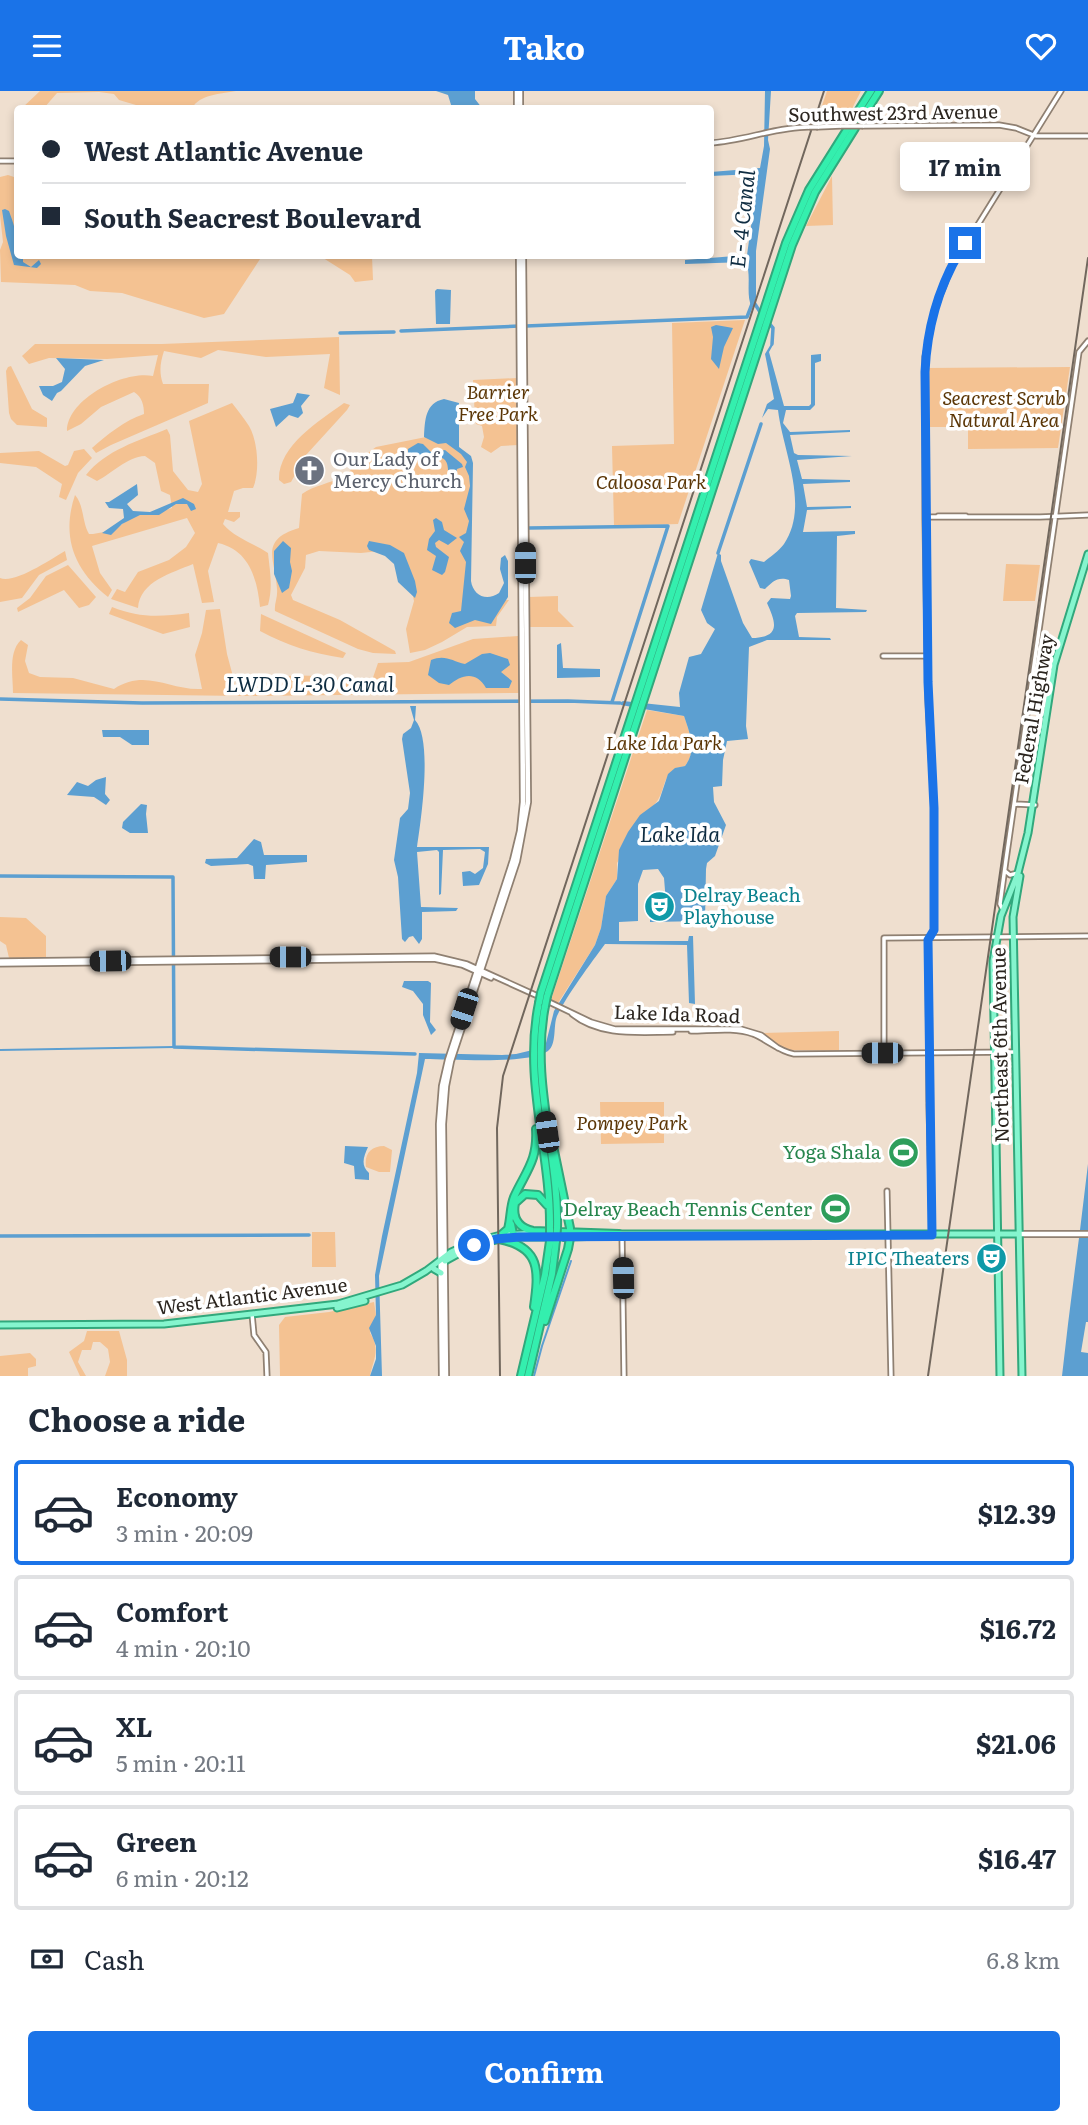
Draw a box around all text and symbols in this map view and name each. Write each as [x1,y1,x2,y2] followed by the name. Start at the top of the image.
[503,22,585,70] text: Tako
[28,27,66,65] icon: menu
[1022,27,1060,65] icon: heart
[788,96,998,128] street label: Southwest 23rd Avenue
[84,130,363,169] text: West Atlantic Avenue
[900,142,1030,191] callout: 17 min
[928,149,1002,183] text: 17 min
[720,168,761,269] water label: E - 4 Canal
[84,197,421,236] text: South Seacrest Boulevard
[949,227,981,259] route end
[458,377,539,427] park label: Barrier Free Park
[942,383,1066,433] park label: Seacrest Scrub Natural Area
[333,444,462,494] place label: Our Lady of Mercy Church
[293,453,327,487] church icon: Our Lady of Mercy Church
[596,467,707,495] park label: Caloosa Park
[515,542,536,584] car
[1006,631,1060,786] street label: Federal Highway
[226,667,394,698] water label: LWDD L-30 Canal
[606,728,723,756] park label: Lake Ida Park
[640,817,720,848] water label: Lake Ida
[683,880,801,930] place label: Delray Beach Playhouse
[643,889,677,923] theatre icon: Delray Beach Playhouse
[270,947,312,968] car
[983,947,1015,1143] street label: Northeast 6th Avenue
[89,950,132,972] car
[448,986,481,1032] car
[613,997,741,1029] street label: Lake Ida Road
[862,1043,904,1064] car
[576,1108,688,1136] park label: Pompey Park
[534,1110,561,1154] car
[887,1135,921,1169] sports icon: Yoga Shala
[783,1137,882,1165] place label: Yoga Shala
[818,1192,852,1226] sports icon: Delray Beach Tennis Center
[563,1194,812,1222] place label: Delray Beach Tennis Center
[458,1229,490,1261] route start
[975,1241,1009,1275] theatre icon: IPIC Theaters
[847,1243,969,1271] place label: IPIC Theaters
[613,1257,634,1299] car
[155,1269,349,1321] street label: West Atlantic Avenue
[28,1394,245,1442] text: Choose a ride
[116,1476,238,1515] text: Economy
[32,1481,95,1544] icon: car
[978,1493,1056,1532] text: $12.39
[116,1515,253,1549] text: 3 min · 20:09
[116,1591,228,1630] text: Comfort
[32,1596,95,1659] icon: car
[980,1608,1056,1647] text: $16.72
[116,1630,251,1664] text: 4 min · 20:10
[116,1706,153,1745] text: XL
[32,1711,95,1774] icon: car
[976,1723,1056,1762] text: $21.06
[116,1745,246,1779] text: 5 min · 20:11
[116,1821,197,1860] text: Green
[32,1826,95,1889] icon: car
[978,1838,1056,1877] text: $16.47
[116,1860,249,1894] text: 6 min · 20:12
[84,1939,145,1978] text: Cash
[28,1940,66,1978] icon: cash
[987,1942,1060,1976] text: 6.8 km
[28,2031,1060,2111] button: Confirm

